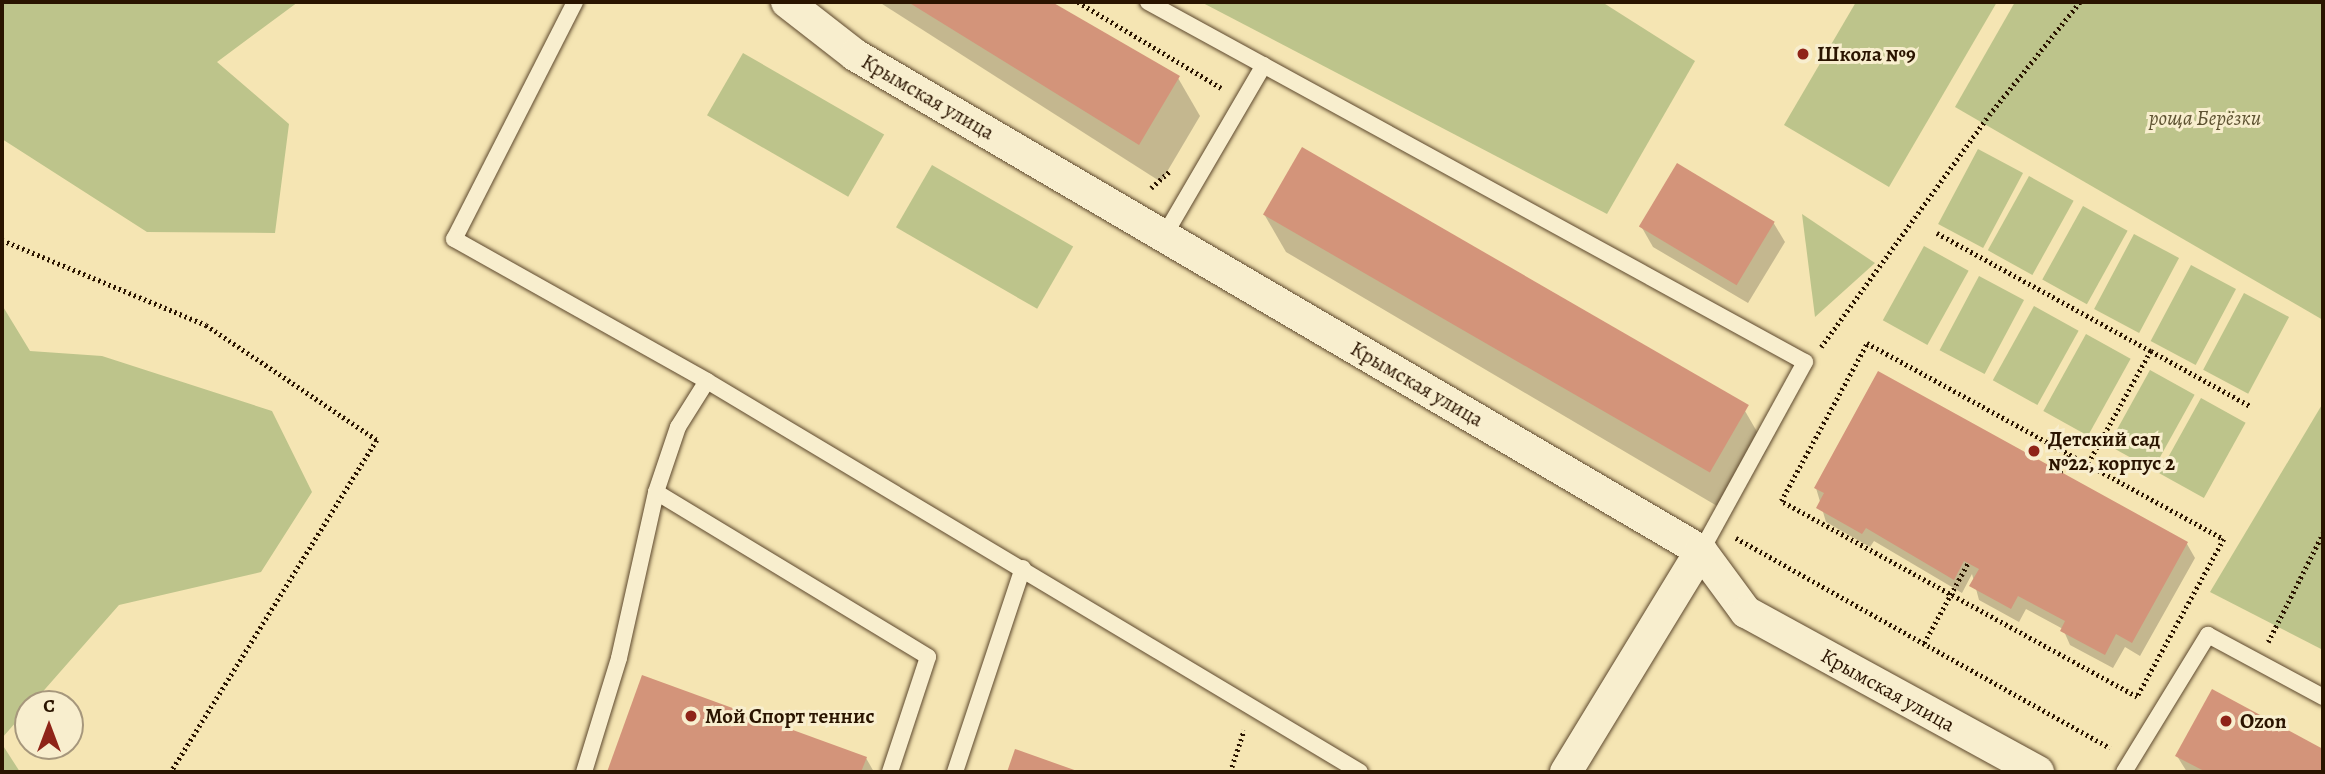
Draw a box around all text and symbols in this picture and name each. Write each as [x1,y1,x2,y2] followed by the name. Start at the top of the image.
[1817,41,1916,67] place label: Школа №9
[1795,46,1811,62] marker: Школа №9
[857,49,999,145] street label: Крымская улица
[2149,105,2261,131] park label: роща Берёзки
[1346,336,1488,432] street label: Крымская улица
[2048,426,2176,476] place label: Детский сад №22, корпус 2
[2026,443,2042,459] marker: Детский сад №22, корпус 2
[1817,643,1959,737] street label: Крымская улица
[14,690,84,760] north arrow
[43,693,55,719] text: С
[705,703,874,729] place label: Мой Спорт теннис
[683,708,699,724] marker: Мой Спорт теннис
[2240,708,2286,734] place label: Ozon
[2218,713,2234,729] marker: Ozon

